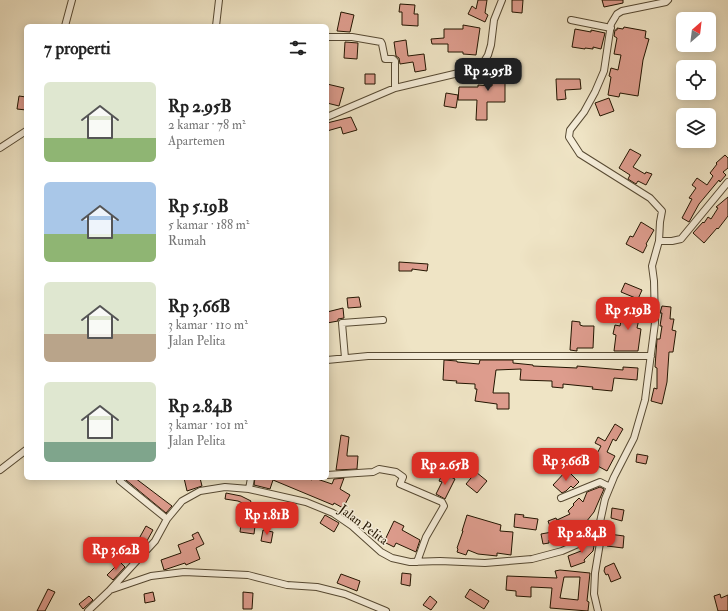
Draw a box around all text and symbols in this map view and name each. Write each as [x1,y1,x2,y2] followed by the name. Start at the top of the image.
[676,12,716,52] north arrow
[676,12,716,148] map controls
[287,37,309,59] icon: filters
[44,38,110,59] text: 7 properti
[447,58,529,92] pin: Rp 2.95B
[676,60,716,100] button: locate
[464,63,512,79] text: Rp 2.95B
[168,96,232,117] text: Rp 2.95B
[76,98,124,146] icon: home
[676,108,716,148] button: layers
[168,117,246,133] text: 2 kamar · 78 m²
[168,133,225,149] text: Apartemen
[168,196,229,217] text: Rp 5.19B
[76,198,124,246] icon: home
[168,217,250,233] text: 5 kamar · 188 m²
[168,233,206,249] text: Rumah
[168,296,230,317] text: Rp 3.66B
[587,297,669,331] pin: Rp 5.19B
[76,298,124,346] icon: home
[605,302,651,318] text: Rp 5.19B
[168,317,248,333] text: 3 kamar · 110 m²
[168,333,225,349] text: Jalan Pelita
[168,396,233,417] text: Rp 2.84B
[76,398,124,446] icon: home
[168,417,248,433] text: 3 kamar · 101 m²
[168,433,225,449] text: Jalan Pelita
[525,448,607,482] pin: Rp 3.66B
[404,452,486,486] pin: Rp 2.65B
[542,453,590,469] text: Rp 3.66B
[421,457,469,473] text: Rp 2.65B
[335,501,392,549] street label: Jalan Pelita
[226,502,308,536] pin: Rp 1.81B
[244,507,290,523] text: Rp 1.81B
[541,520,623,554] pin: Rp 2.84B
[557,525,607,541] text: Rp 2.84B
[75,537,157,571] pin: Rp 3.62B
[92,542,140,558] text: Rp 3.62B

